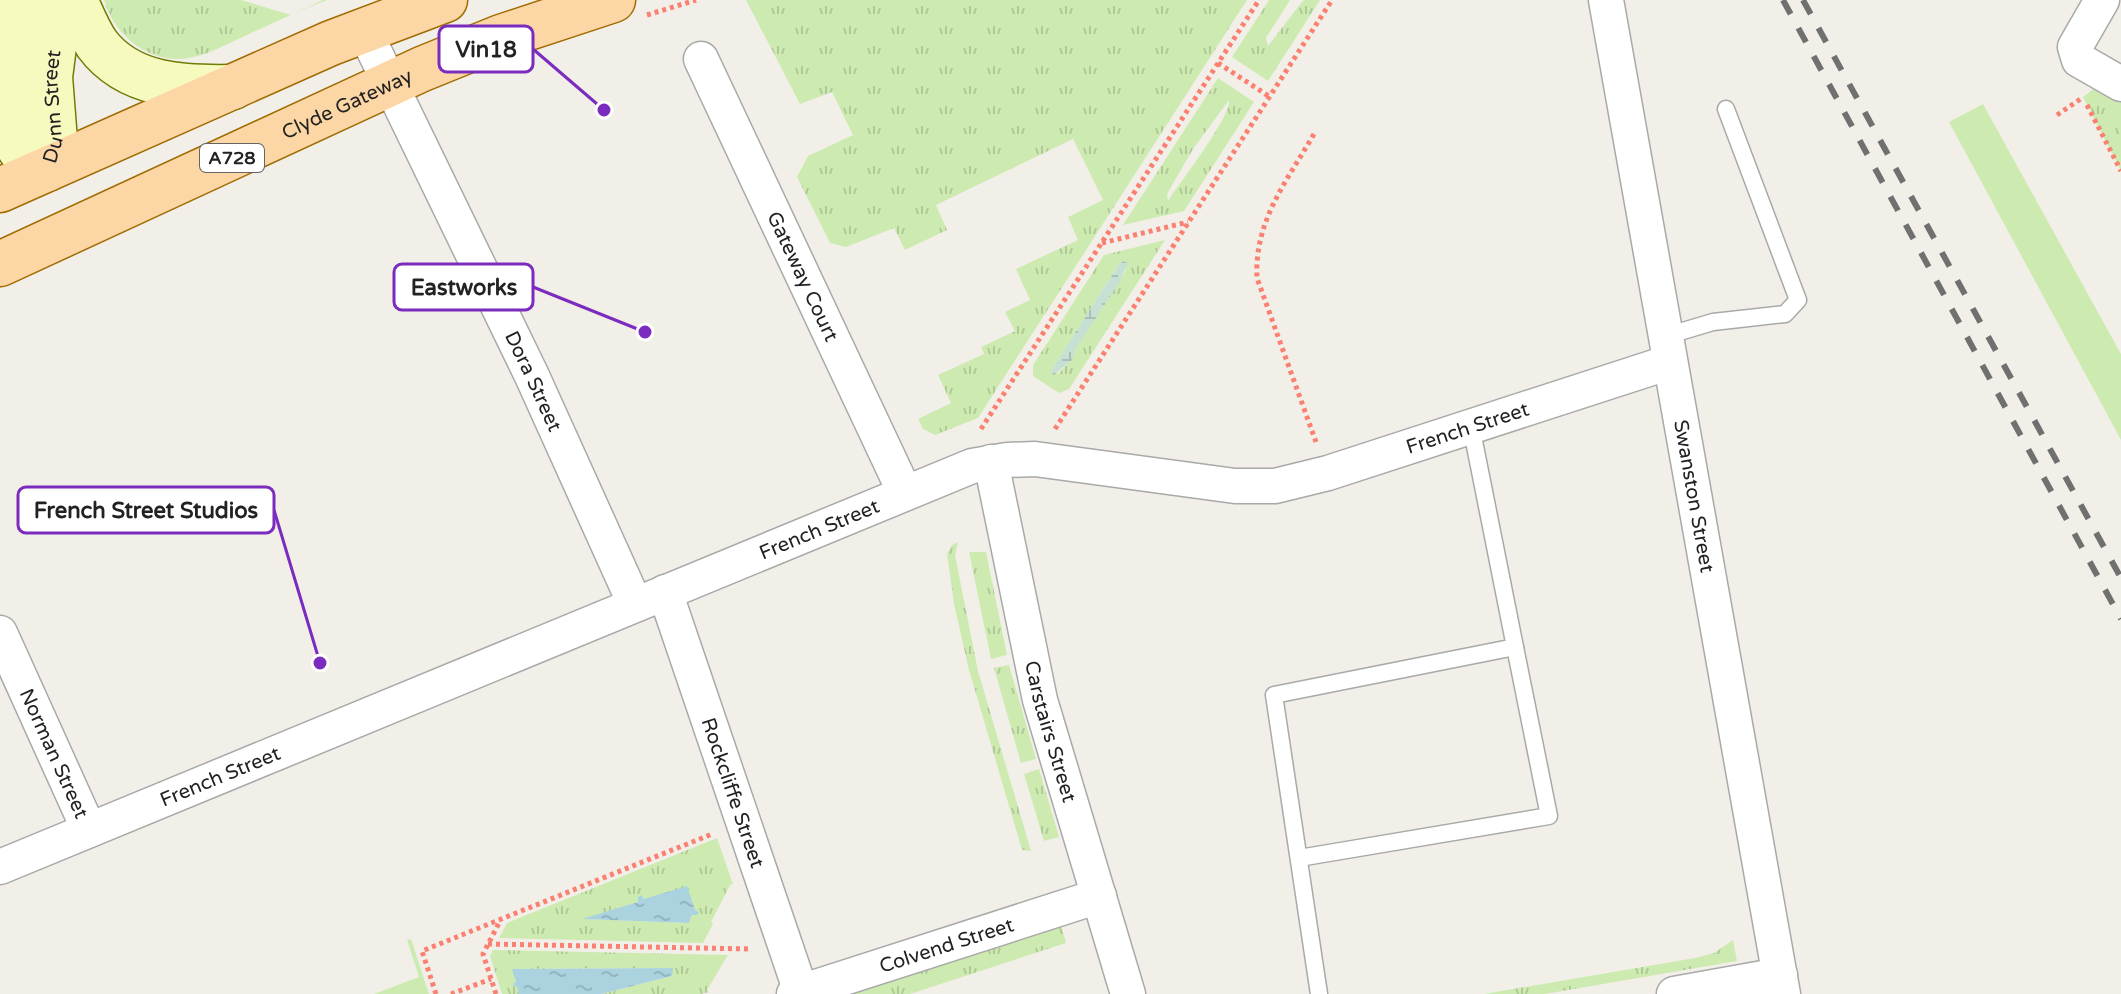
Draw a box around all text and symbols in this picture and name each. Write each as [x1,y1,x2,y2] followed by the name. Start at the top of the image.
[439,26,533,72] callout: Vin18
[455,37,517,63] text: Vin18
[38,48,69,166] street label: Dunn Street
[278,64,416,145] street label: Clyde Gateway
[200,144,264,172] road number: A728
[761,208,843,346] street label: Gateway Court
[394,264,533,310] callout: Eastworks
[411,275,518,301] text: Eastworks
[499,327,567,436] street label: Dora Street
[1403,397,1533,460] street label: French Street
[1668,418,1719,575] street label: Swanston Street
[18,487,274,533] callout: French Street Studios
[756,494,883,565] street label: French Street
[34,498,259,524] text: French Street Studios
[1019,659,1081,806] street label: Carstairs Street
[14,685,93,823] street label: Norman Street
[696,715,769,872] street label: Rockcliffe Street
[157,742,284,813] street label: French Street
[876,913,1017,979] street label: Colvend Street

